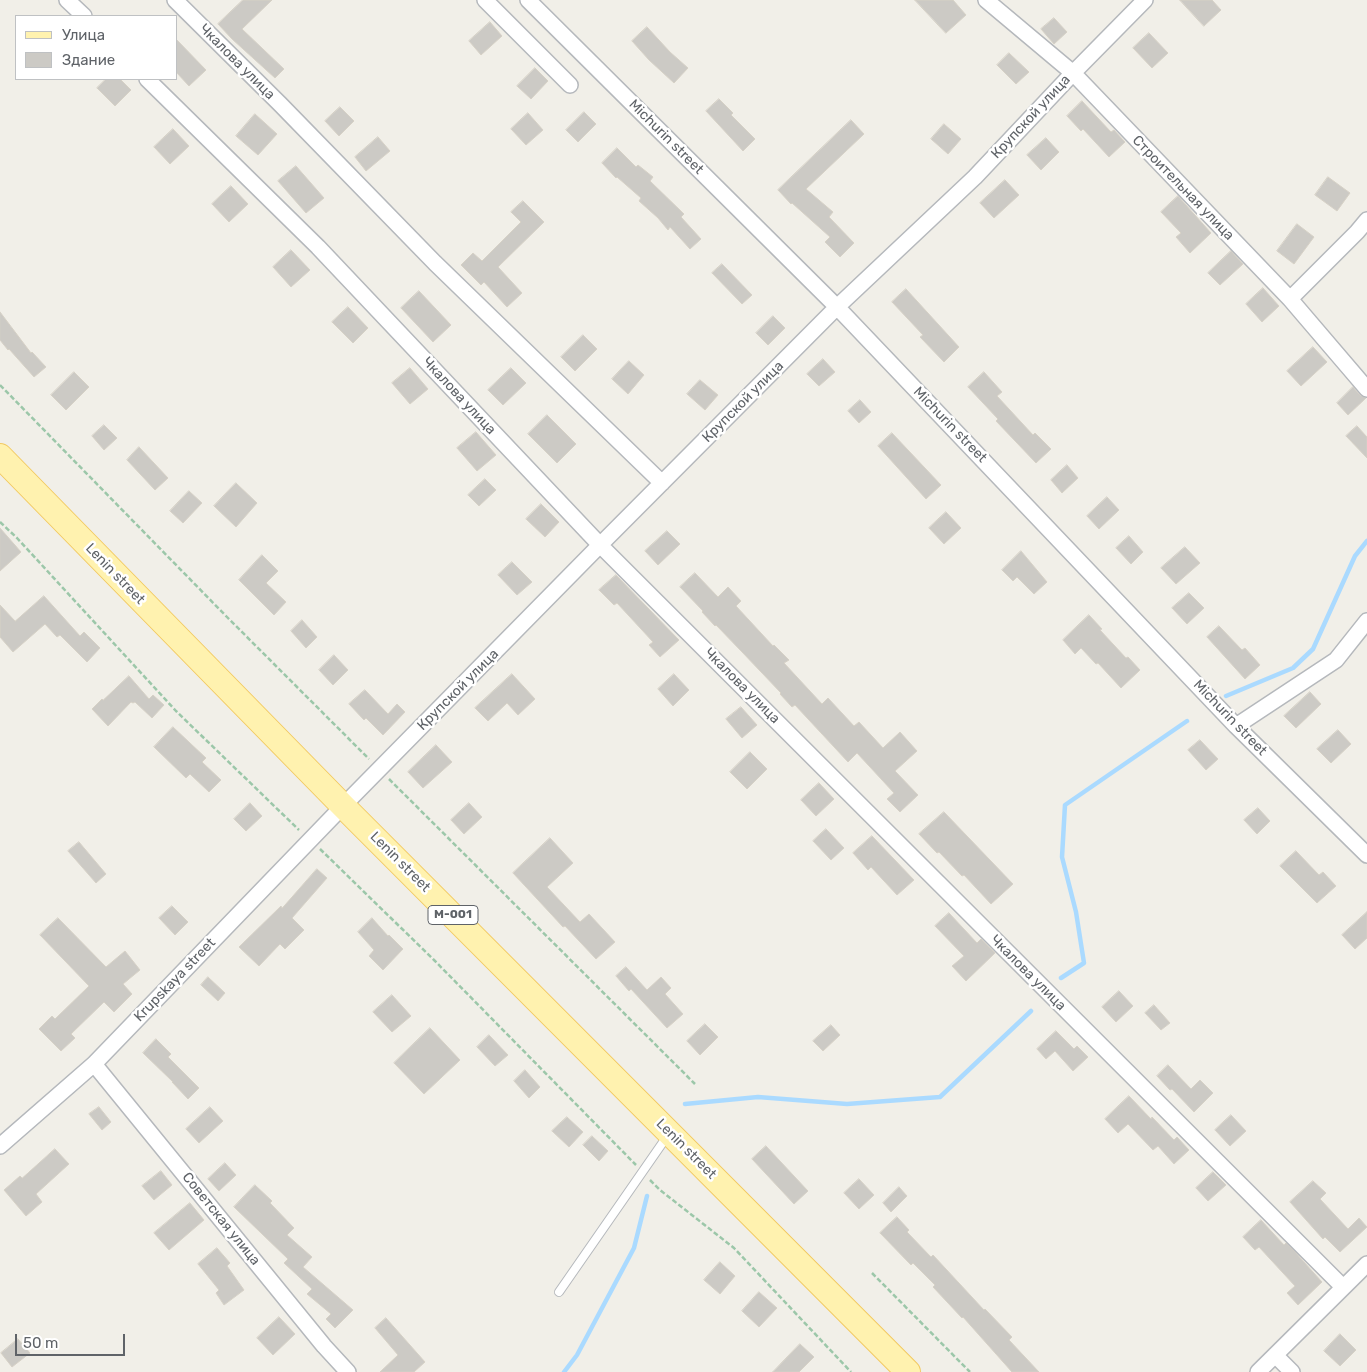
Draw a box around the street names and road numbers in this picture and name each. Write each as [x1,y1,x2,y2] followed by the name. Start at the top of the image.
[196,21,278,103] street label: Чкалова улица
[988,72,1074,162] street label: Крупской улица
[625,96,707,178] street label: Michurin street
[1129,132,1237,244] street label: Строительная улица
[419,354,499,438] street label: Чкалова улица
[699,358,787,446] street label: Крупской улица
[910,384,990,466] street label: Michurin street
[82,540,148,608] street label: Lenin street
[701,645,783,727] street label: Чкалова улица
[414,646,502,734] street label: Крупской улица
[1190,677,1270,759] street label: Michurin street
[366,828,434,896] street label: Lenin street
[428,906,478,924] road number: М-001
[987,932,1069,1014] street label: Чкалова улица
[131,935,219,1025] street label: Krupskaya street
[652,1115,720,1183] street label: Lenin street
[178,1169,264,1269] street label: Советская улица

